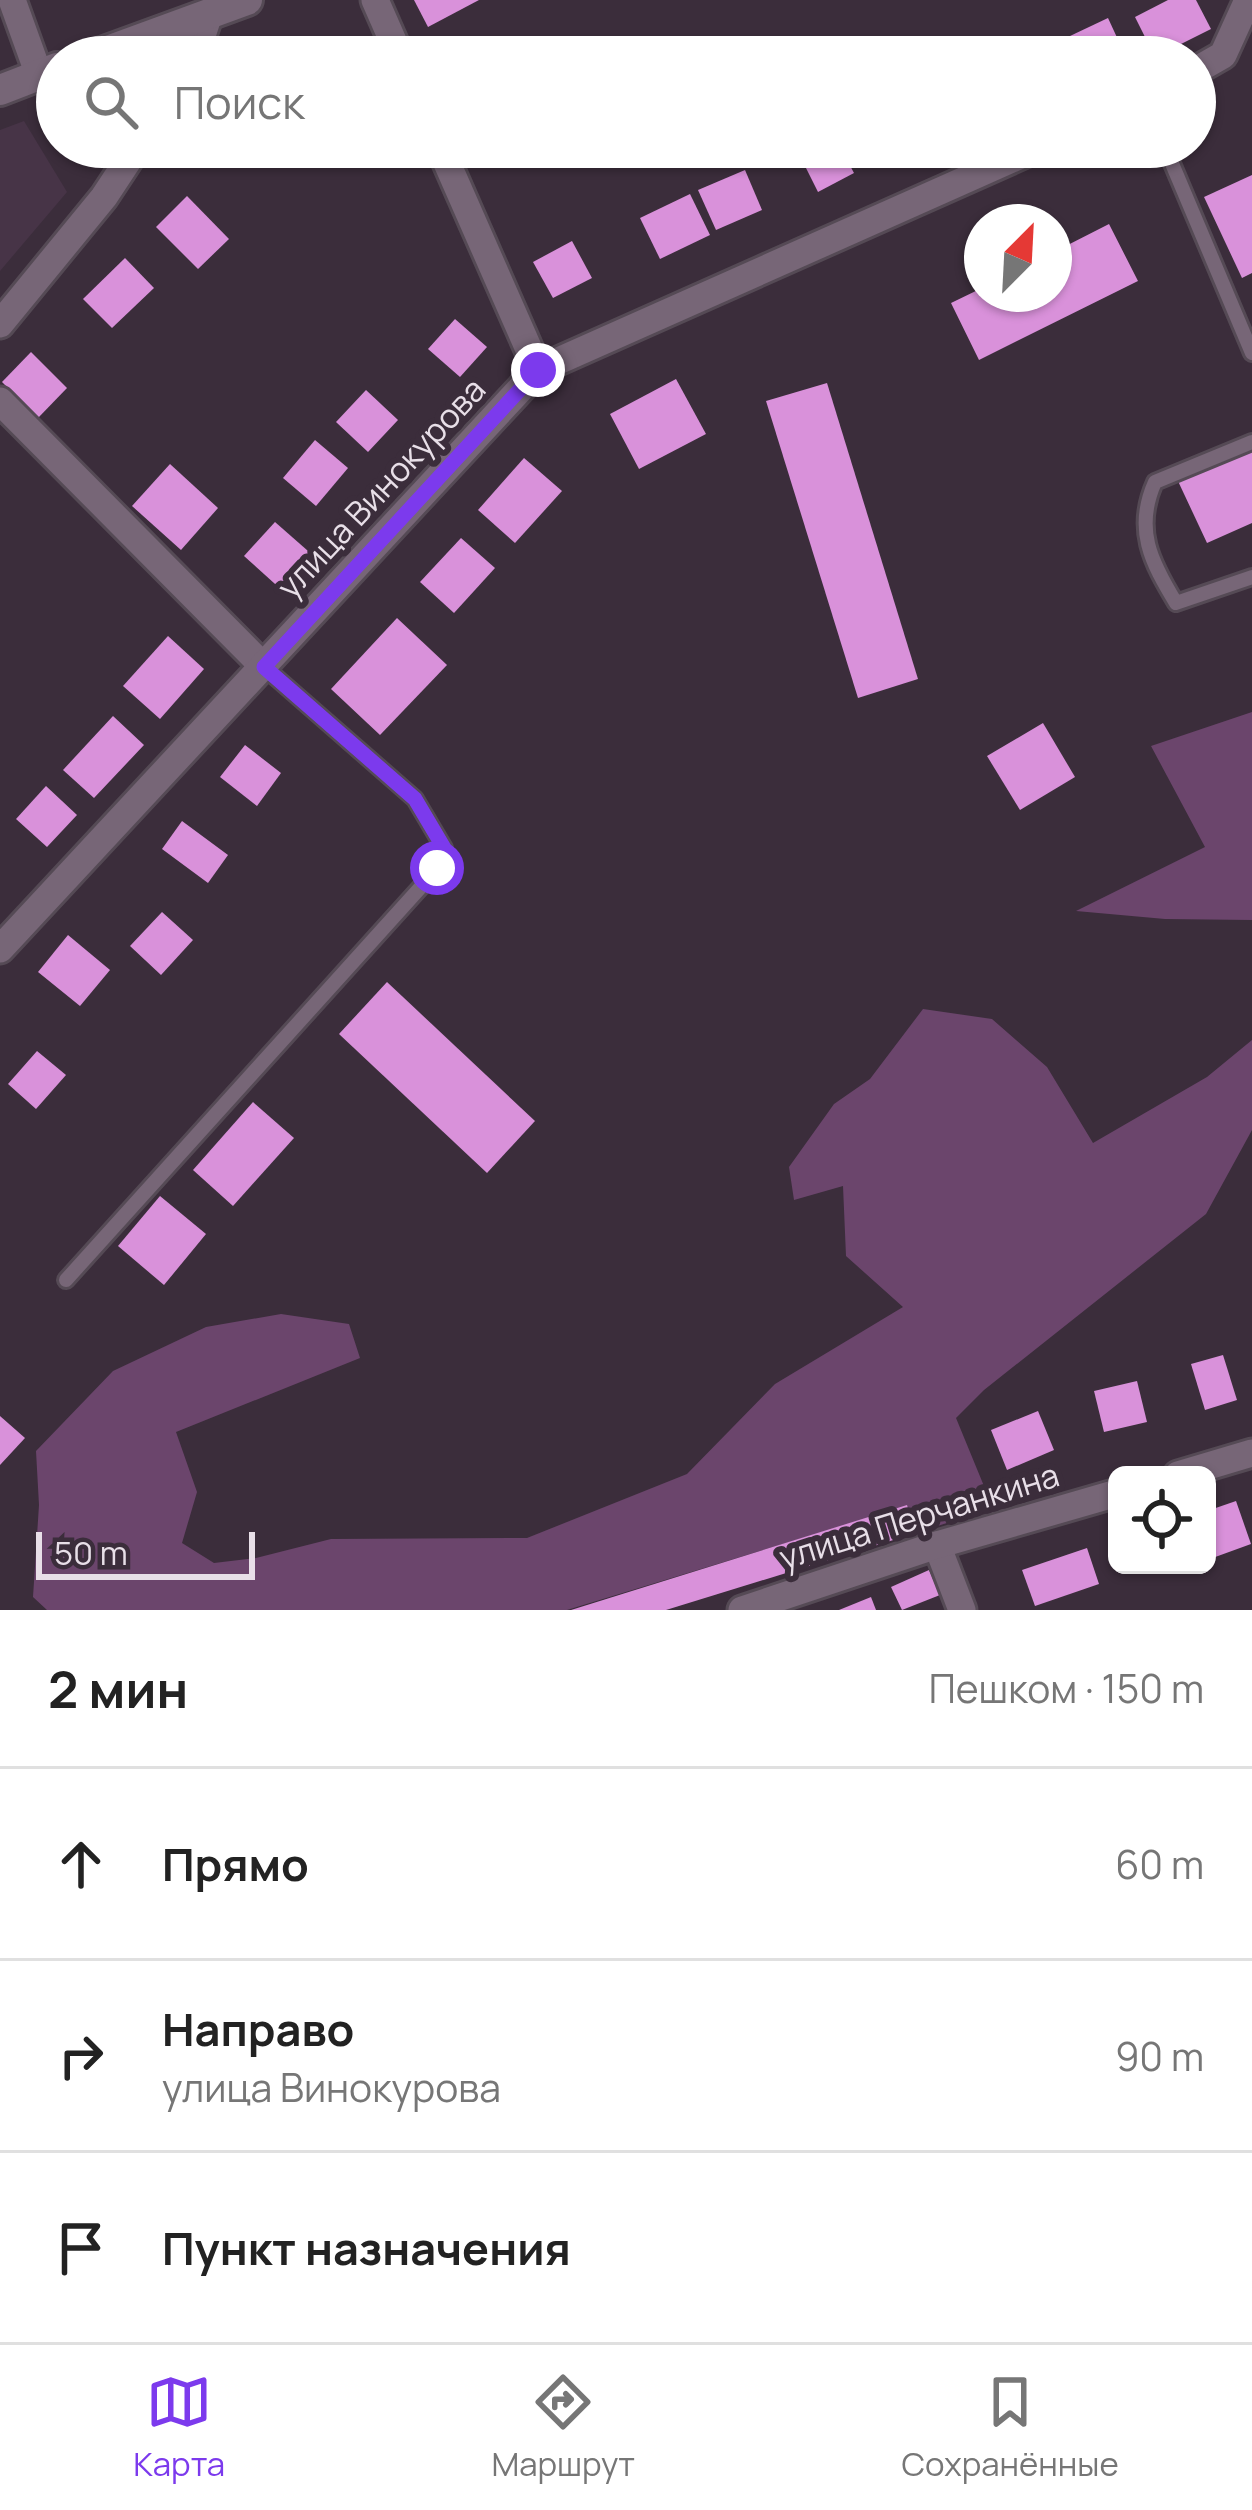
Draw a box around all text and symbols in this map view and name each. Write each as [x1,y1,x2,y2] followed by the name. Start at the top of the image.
[36,36,1216,168] search box
[78,69,144,135] icon: search
[174,71,305,133] text: Поиск
[964,204,1072,312] north arrow
[511,343,565,397] route end
[266,367,495,608] street label: улица Винокурова
[410,841,464,895] route start
[773,1452,1064,1579] street label: улица Перчанкина
[1108,1466,1216,1574] map controls
[1108,1466,1216,1574] button: locate
[36,1526,255,1579] scale bar
[54,1530,128,1575] text: 50 m
[48,1654,188,1723] text: 2 мин
[929,1661,1204,1715] text: Пешком · 150 m
[48,1831,114,1897] icon: ahead
[162,1833,309,1895] text: Прямо
[1115,1837,1204,1891] text: 60 m
[162,1998,354,2060] text: Направо
[48,2023,114,2089] icon: right
[1115,2029,1204,2083] text: 90 m
[162,2060,501,2114] text: улица Винокурова
[48,2215,114,2281] icon: arrive
[162,2217,571,2279] text: Пункт назначения
[133,2369,225,2486] tab: Карта
[491,2369,635,2486] tab: Маршрут
[902,2369,1119,2486] tab: Сохранённые

